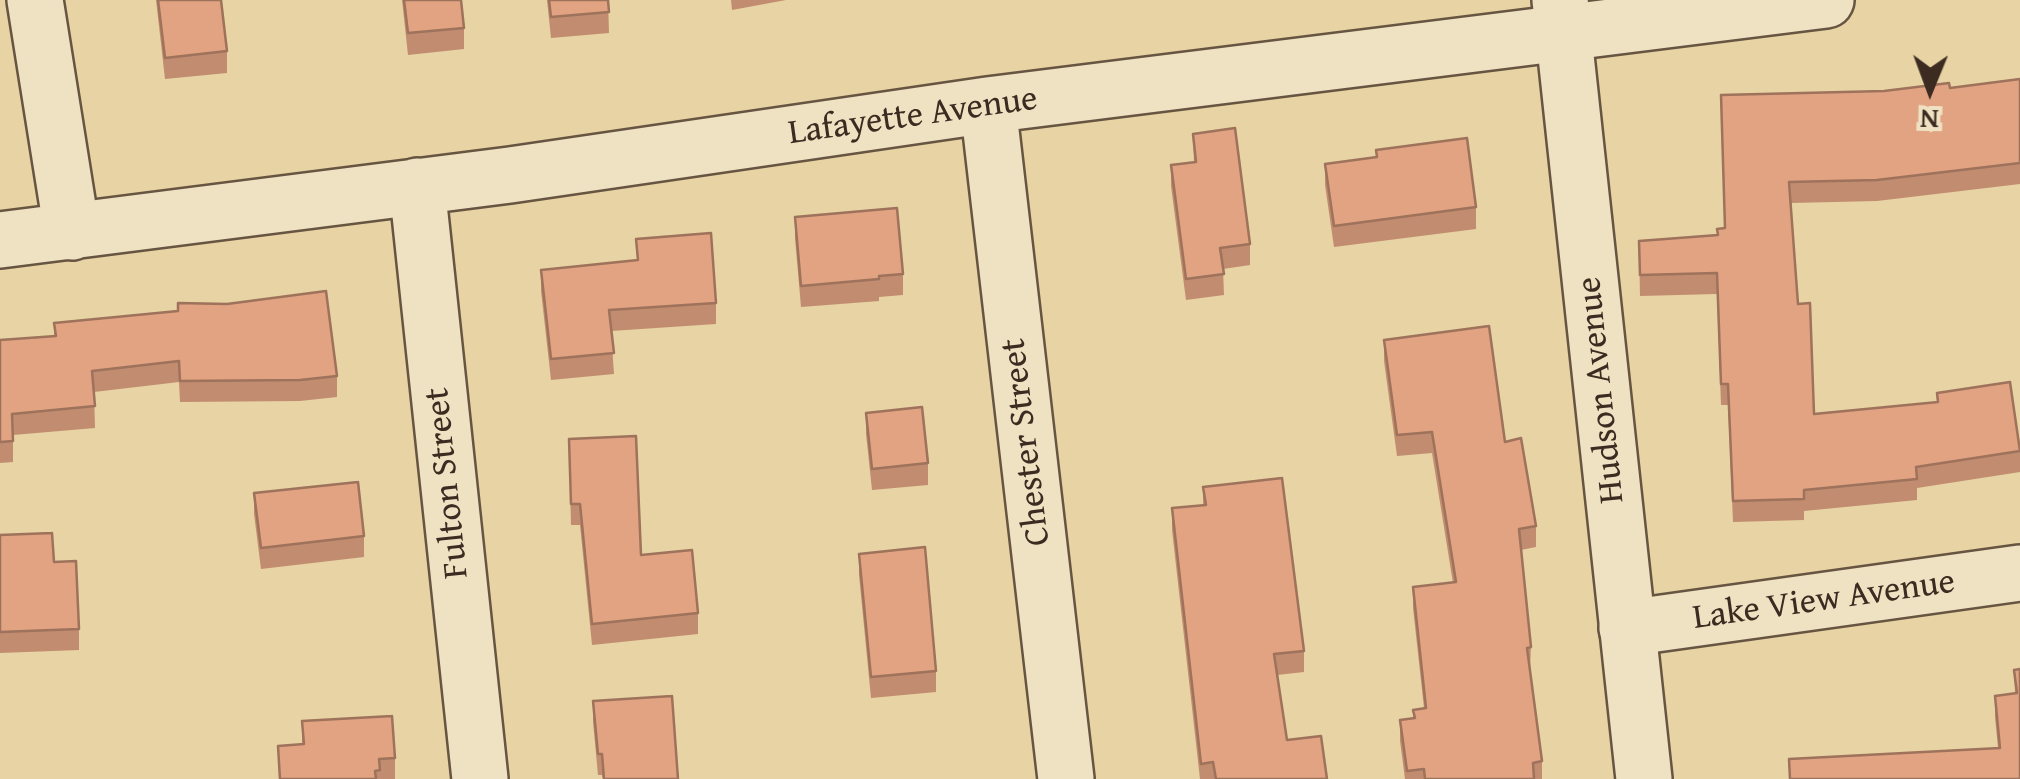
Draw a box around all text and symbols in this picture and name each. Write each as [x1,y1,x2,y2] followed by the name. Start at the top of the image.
[1880,40,1980,140] north arrow
[786,79,1040,155] street label: Lafayette Avenue
[1920,100,1939,141] text: N
[1569,275,1635,505] street label: Hudson Avenue
[993,336,1061,548] street label: Chester Street
[417,385,479,581] street label: Fulton Street
[1690,562,1958,640] street label: Lake View Avenue

